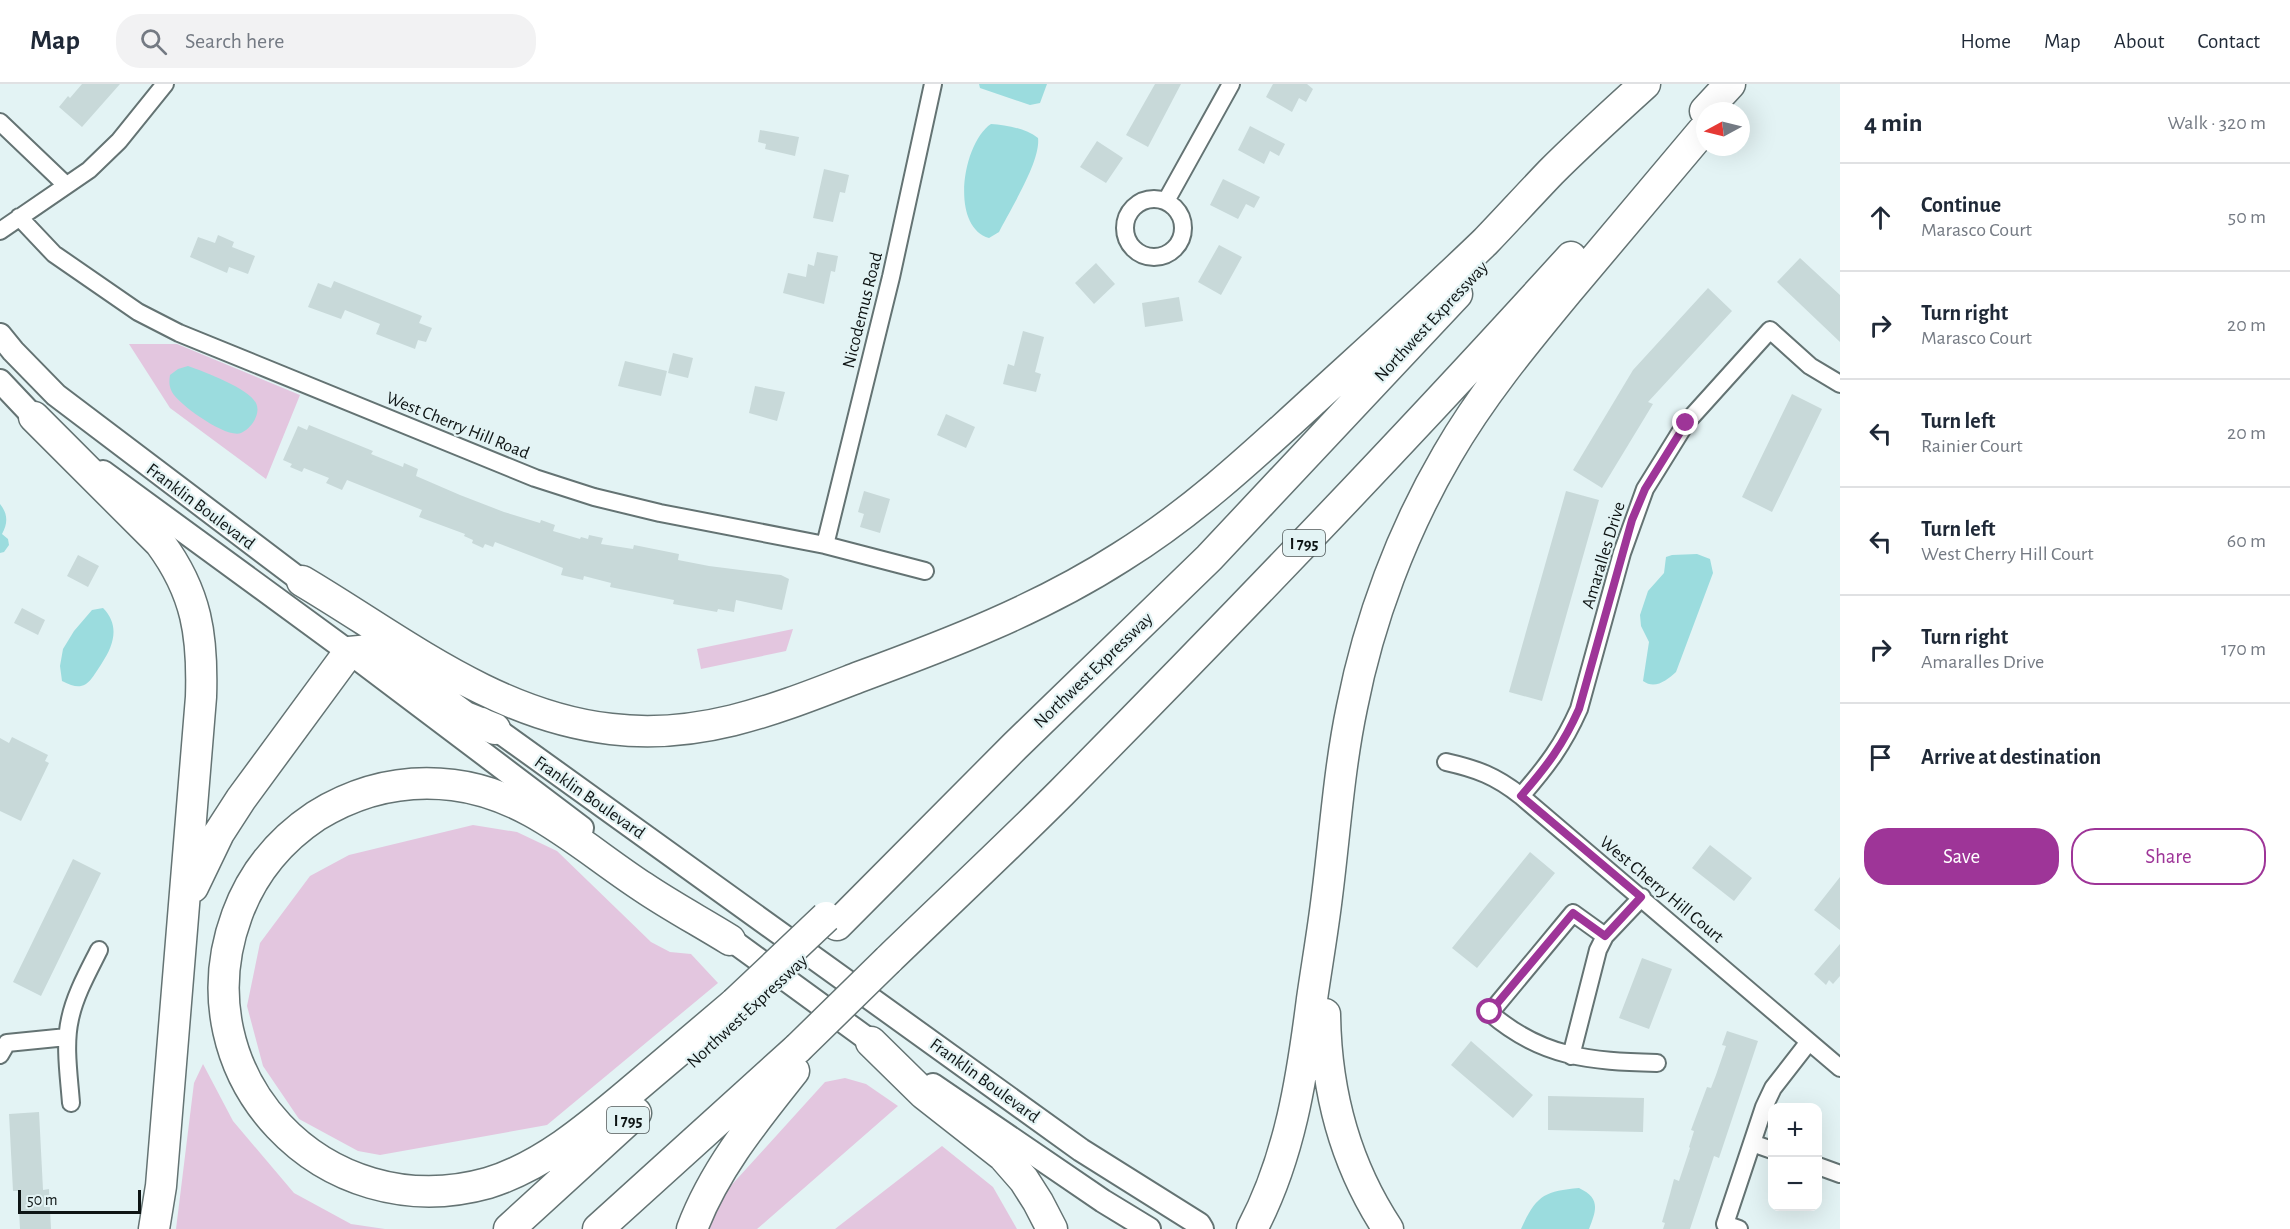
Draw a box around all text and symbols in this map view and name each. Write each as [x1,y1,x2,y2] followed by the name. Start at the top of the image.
[116,14,536,68] search box
[137,25,170,58] icon: search
[30,27,80,55] text: Map
[185,30,284,52] text: Search here
[1960,31,2011,52] text: Home
[2044,31,2081,52] text: Map
[2114,31,2164,52] text: About
[2197,31,2260,52] text: Contact
[1696,102,1750,156] north arrow
[1864,110,1923,136] text: 4 min
[2168,113,2266,133] text: Walk · 320 m
[1921,194,2001,216] text: Continue
[1864,201,1897,234] icon: ahead
[2228,207,2266,227] text: 50 m
[1921,220,2032,240] text: Marasco Court
[840,250,886,370] street label: Nicodemus Road
[1372,258,1492,385] street label: Northwest Expressway
[1921,302,2008,324] text: Turn right
[1864,309,1897,342] icon: right
[2227,315,2266,335] text: 20 m
[1921,328,2032,348] text: Marasco Court
[383,389,532,463] street label: West Cherry Hill Road
[1672,409,1698,435] route end
[1921,410,1995,432] text: Turn left
[1864,417,1897,450] icon: left
[2227,423,2266,443] text: 20 m
[1921,436,2023,456] text: Rainier Court
[143,460,258,553] street label: Franklin Boulevard
[1579,500,1629,611] street label: Amaralles Drive
[1921,518,1995,540] text: Turn left
[1864,525,1897,558] icon: left
[1283,530,1325,556] road number: I 795
[2227,531,2266,551] text: 60 m
[1921,544,2094,564] text: West Cherry Hill Court
[1031,609,1157,732] street label: Northwest Expressway
[1921,626,2008,648] text: Turn right
[1864,633,1897,666] icon: right
[2221,639,2266,659] text: 170 m
[1921,652,2044,672] text: Amaralles Drive
[1864,741,1897,774] icon: arrive
[1921,746,2101,768] text: Arrive at destination
[531,753,648,843] street label: Franklin Boulevard
[1864,828,2059,885] button: Save
[2071,828,2266,885] button: Share
[1596,833,1727,947] street label: West Cherry Hill Court
[684,951,812,1072] street label: Northwest Expressway
[1476,998,1502,1024] route start
[926,1035,1042,1126] street label: Franklin Boulevard
[1768,1103,1822,1211] map controls
[1768,1103,1822,1157] button: +
[607,1107,649,1133] road number: I 795
[1768,1157,1822,1211] button: −
[18,1187,141,1214] scale bar
[27,1192,58,1208] text: 50 m

